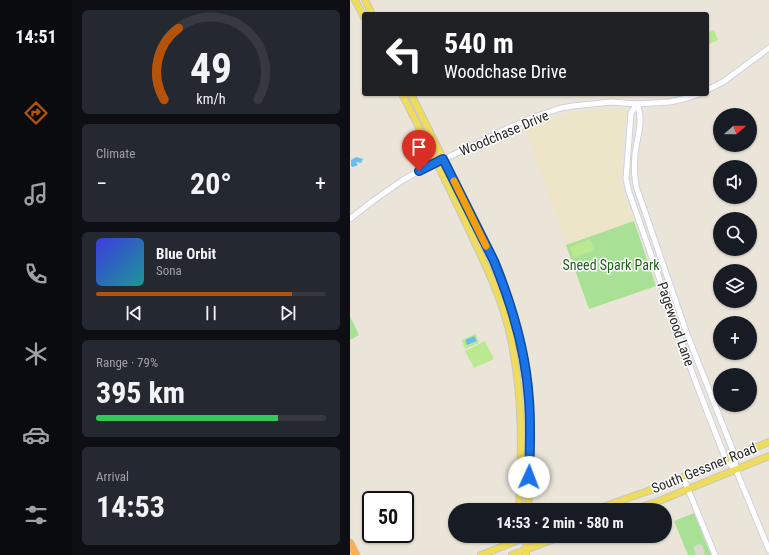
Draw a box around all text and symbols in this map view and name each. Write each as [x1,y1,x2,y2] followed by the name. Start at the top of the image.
[15,26,57,47] text: 14:51
[444,27,514,60] text: 540 m
[378,28,430,80] icon: left
[190,44,232,93] text: 49
[444,61,567,82] text: Woodchase Drive
[196,91,226,107] text: km/h
[22,99,50,127] icon: directions
[457,107,551,159] street label: Woodchase Drive
[713,108,757,152] north arrow
[713,108,757,412] map controls
[402,130,436,171] pin
[408,136,430,158] icon: arrive
[96,146,135,161] text: Climate
[713,160,757,204] button: sound
[190,166,232,201] text: 20°
[96,171,107,196] text: −
[315,171,326,196] text: +
[22,180,50,208] icon: music
[713,212,757,256] button: search
[156,245,216,263] text: Blue Orbit
[563,257,660,273] park label: Sneed Spark Park
[22,260,50,288] icon: phone
[156,263,182,278] text: Sona
[713,264,757,308] button: layers
[654,280,698,369] street label: Pagewood Lane
[123,302,145,324] icon: previous
[200,302,222,324] icon: pause
[277,302,299,324] icon: next
[713,316,757,360] button: +
[22,340,50,368] icon: climate
[96,355,158,370] text: Range · 79%
[713,368,757,412] button: −
[96,375,185,410] text: 395 km
[22,421,50,449] icon: car
[649,440,759,496] street label: South Gessner Road
[508,456,550,498] position arrow
[96,469,129,484] text: Arrival
[96,489,165,524] text: 14:53
[362,491,414,543] speed limit sign: 50
[22,501,50,529] icon: filters
[496,514,624,532] text: 14:53 · 2 min · 580 m

